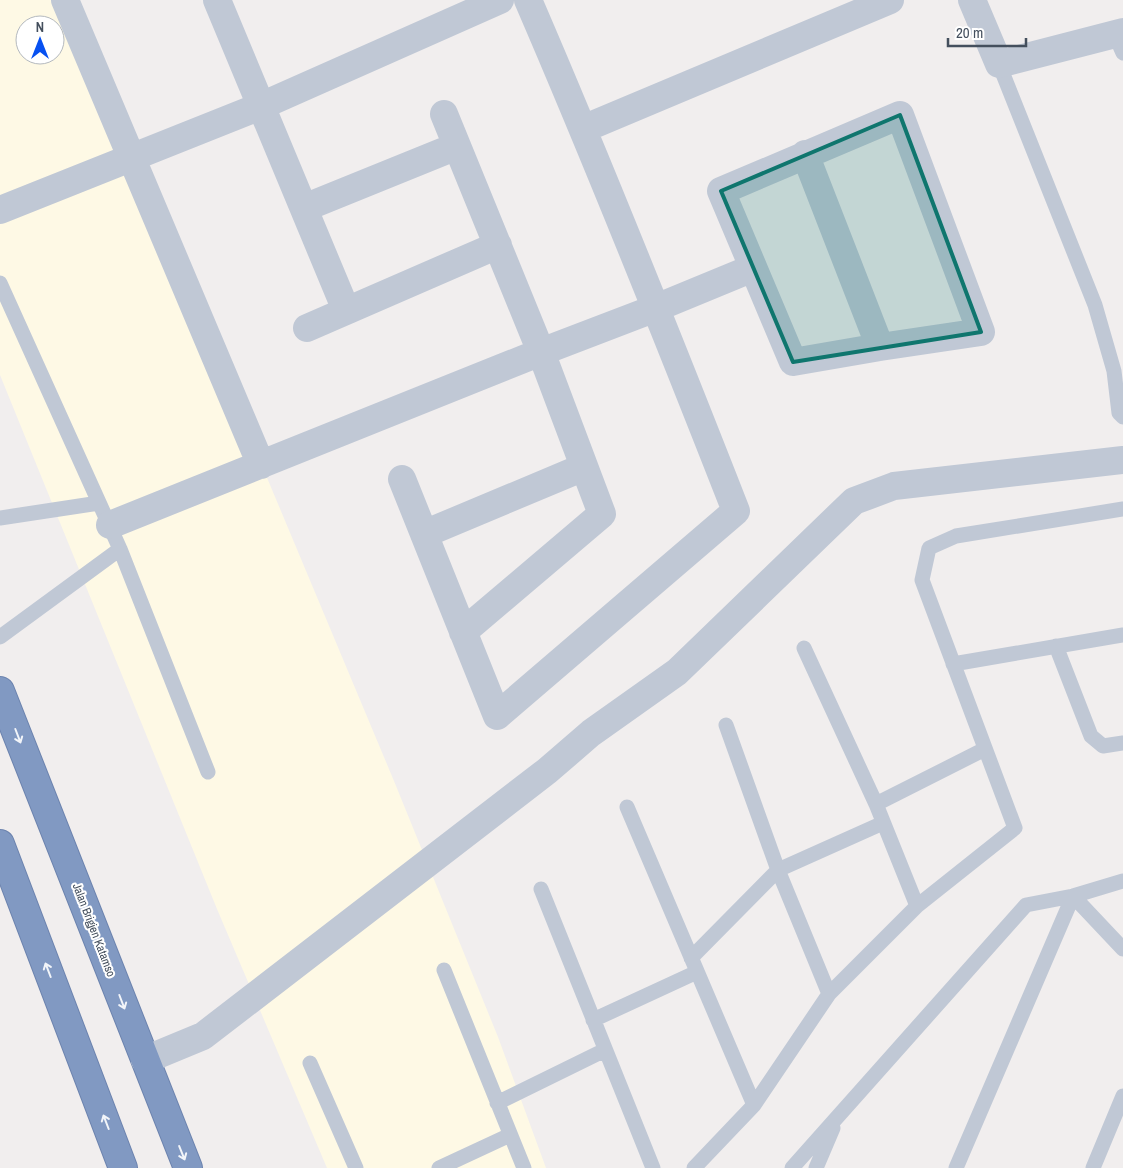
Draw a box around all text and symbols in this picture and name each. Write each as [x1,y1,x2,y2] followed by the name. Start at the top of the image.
[15,15,65,65] north arrow
[948,15,1026,47] scale bar
[36,18,44,36] text: N
[956,22,983,43] text: 20 m
[14,728,23,744] one-way arrow
[69,881,119,979] street label: Jalan Brigjen Katamso
[43,963,52,979] one-way arrow
[118,993,127,1009] one-way arrow
[101,1115,110,1131] one-way arrow
[177,1145,187,1160] one-way arrow

